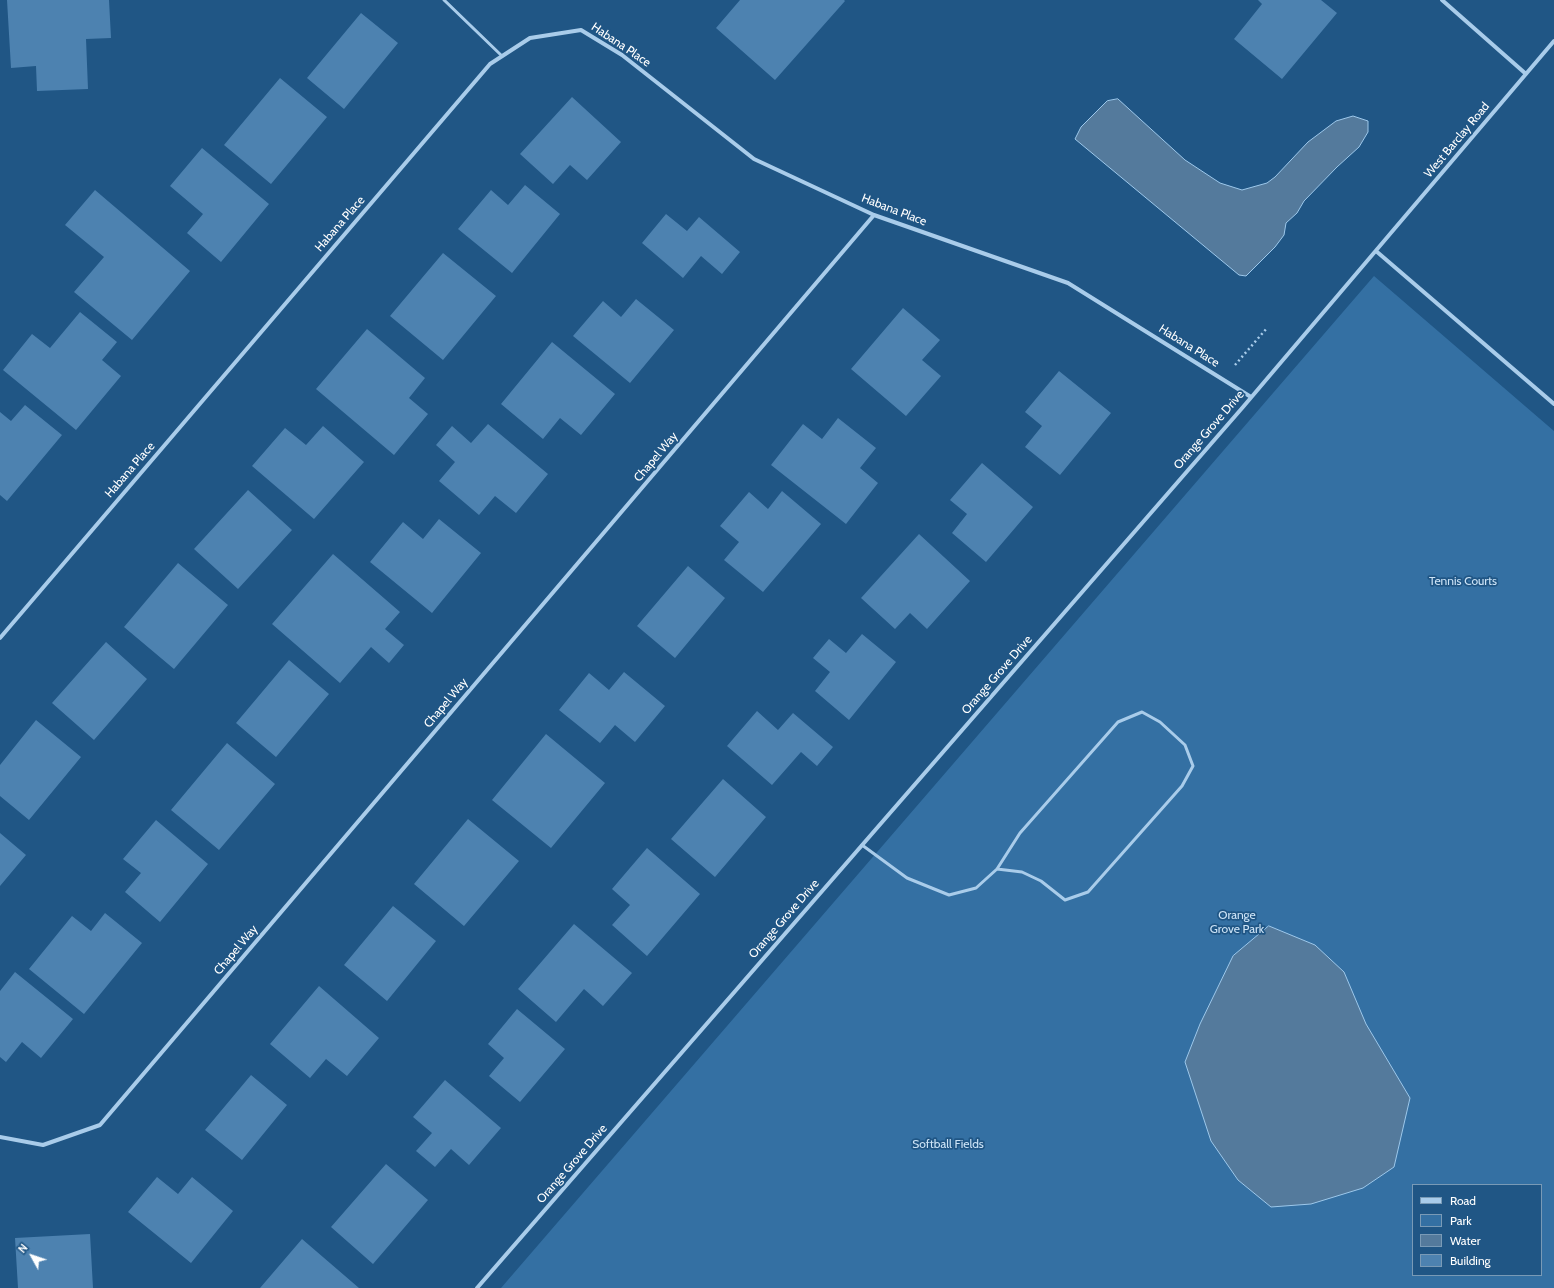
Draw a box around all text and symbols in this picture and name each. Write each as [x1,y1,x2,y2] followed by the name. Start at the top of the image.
[589,20,653,70] street label: Habana Place
[1421,99,1493,181] street label: West Barclay Road
[859,191,929,229] street label: Habana Place
[312,193,368,255] street label: Habana Place
[1156,322,1222,370] street label: Habana Place
[1171,388,1247,472] street label: Orange Grove Drive
[631,429,681,485] street label: Chapel Way
[102,439,158,501] street label: Habana Place
[1429,574,1497,588] park label: Tennis Courts
[959,633,1035,717] street label: Orange Grove Drive
[421,675,471,731] street label: Chapel Way
[746,877,822,961] street label: Orange Grove Drive
[1210,908,1264,936] park label: Orange Grove Park
[211,922,261,978] street label: Chapel Way
[534,1122,610,1206] street label: Orange Grove Drive
[912,1137,984,1151] park label: Softball Fields
[1412,1184,1542,1276] legend
[1450,1193,1476,1208] text: Road
[1450,1213,1472,1228] text: Park
[1450,1233,1480,1248] text: Water
[12,1236,52,1276] north arrow
[15,1241,31,1256] text: N
[1450,1253,1491,1268] text: Building

